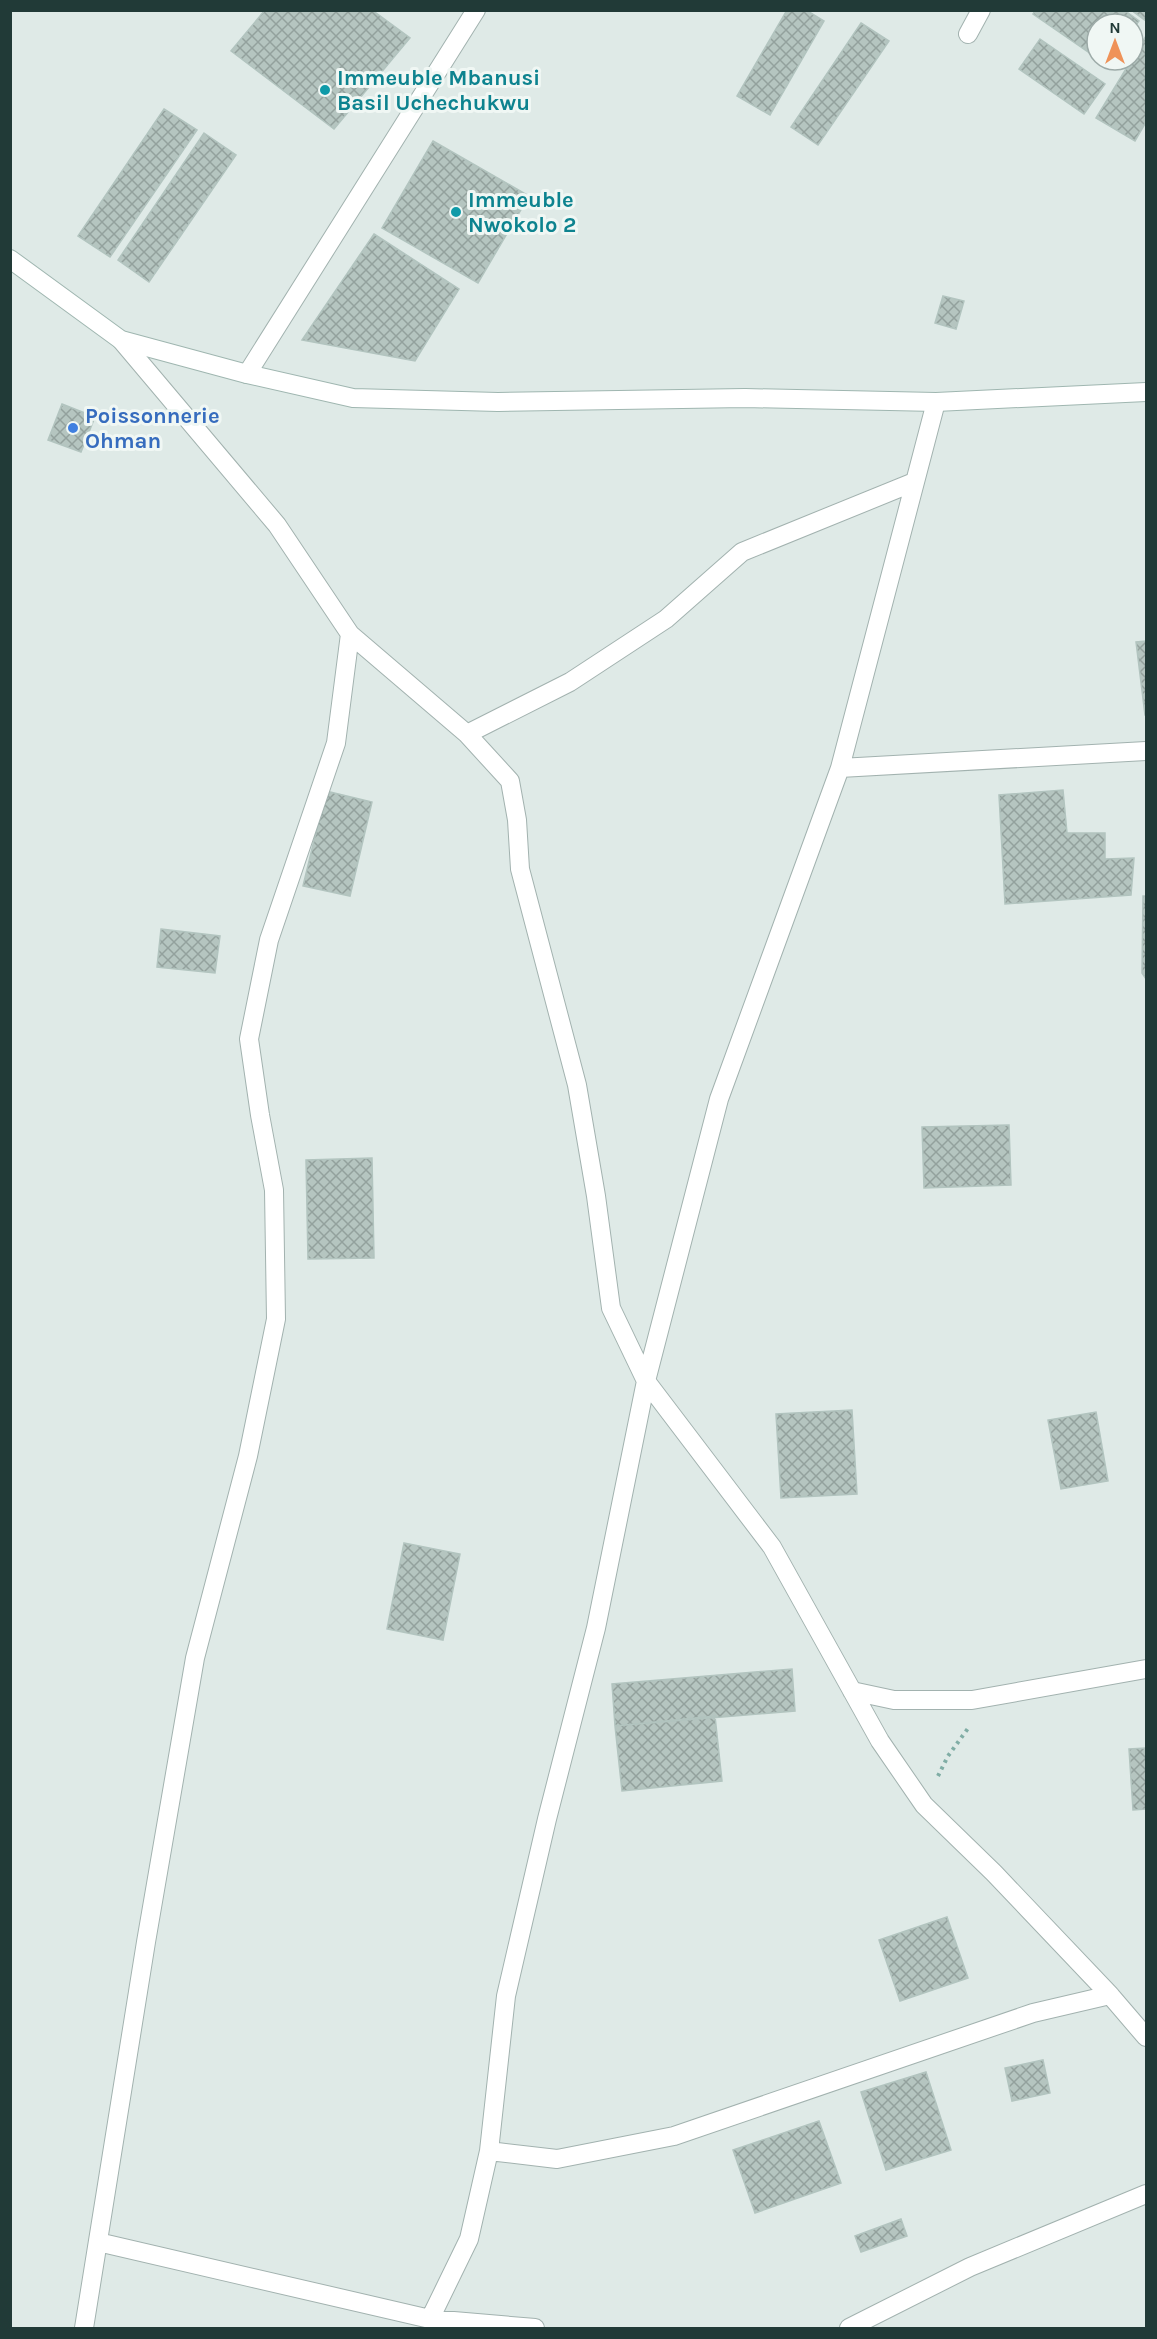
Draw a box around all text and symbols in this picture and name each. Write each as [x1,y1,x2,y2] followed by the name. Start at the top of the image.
[1085,12,1145,72] north arrow
[1109,18,1121,37] text: N
[337,65,540,116] place label: Immeuble Mbanusi Basil Uchechukwu
[318,83,332,97] marker: Immeuble Mbanusi Basil Uchechukwu
[468,187,576,238] place label: Immeuble Nwokolo 2
[449,205,463,219] marker: Immeuble Nwokolo 2
[85,403,220,454] place label: Poissonnerie Ohman
[66,421,80,435] marker: Poissonnerie Ohman

